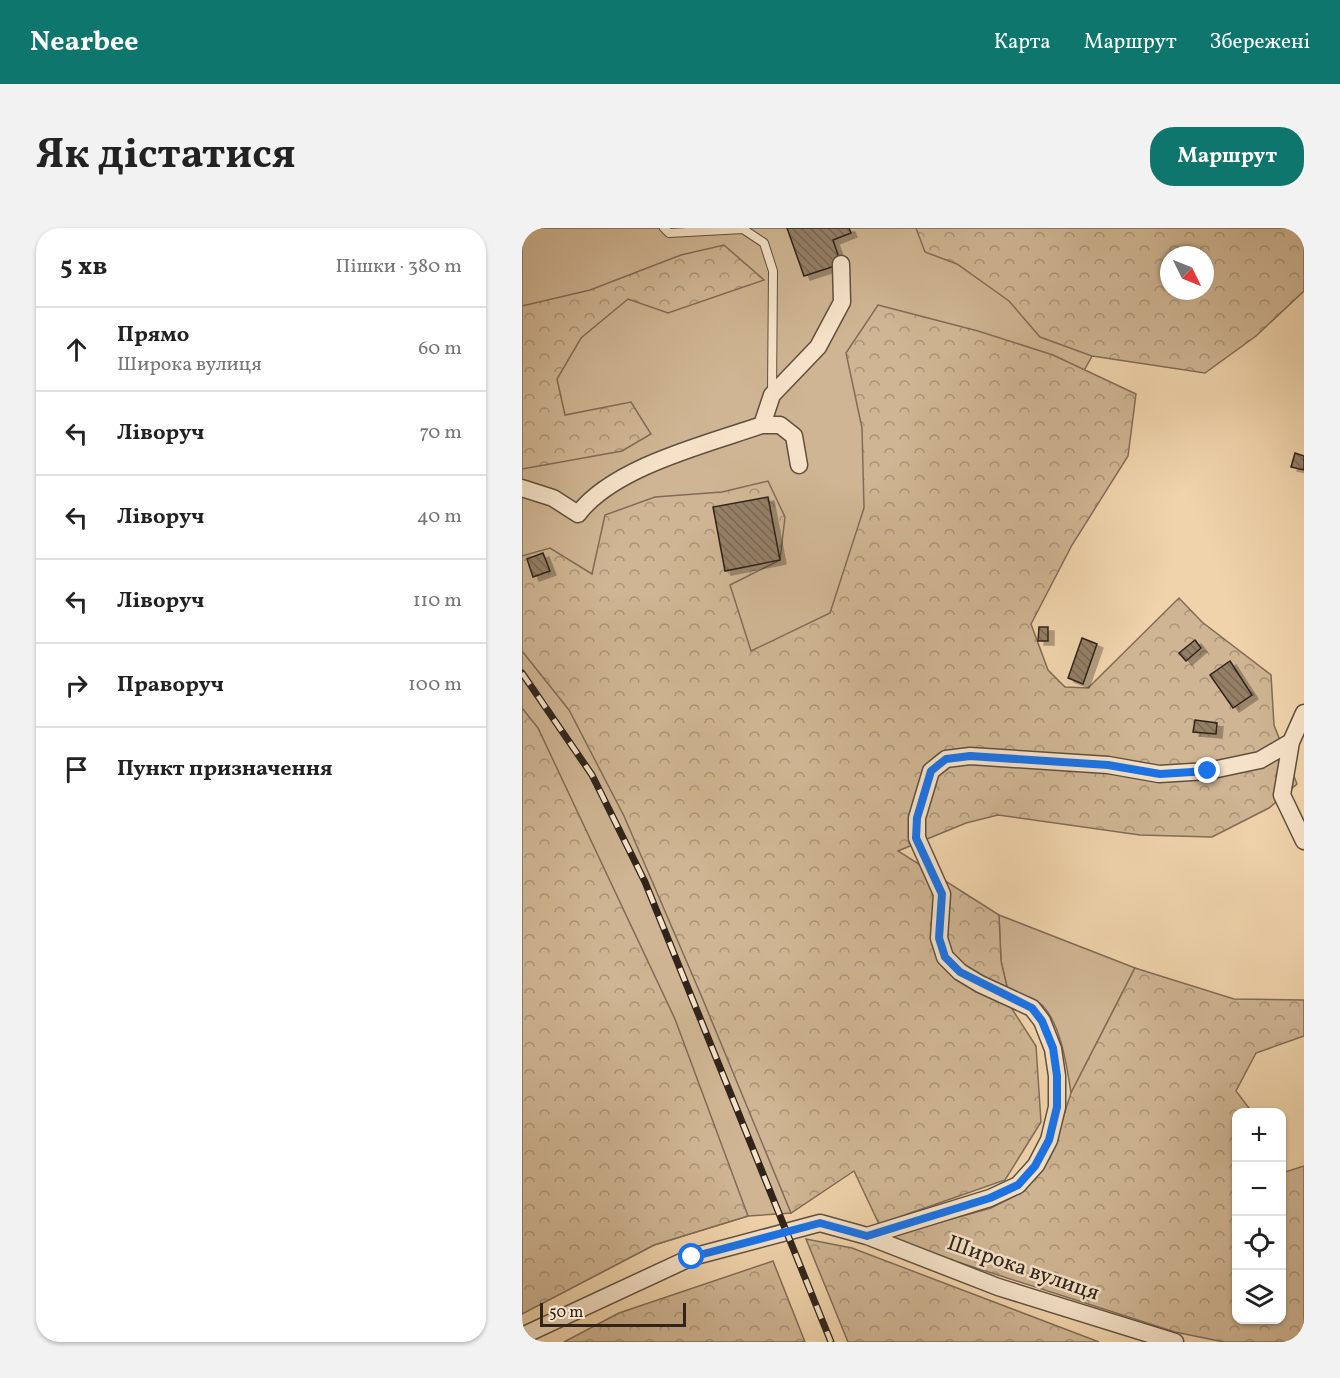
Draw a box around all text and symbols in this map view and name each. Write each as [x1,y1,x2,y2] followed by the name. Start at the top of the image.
[30,23,139,62] text: Nearbee
[994,28,1051,57] text: Карта
[1084,28,1177,57] text: Маршрут
[1210,28,1310,57] text: Збережені
[36,127,296,186] text: Як дістатися
[1150,127,1304,186] button: Маршрут
[1160,246,1214,300] north arrow
[60,249,107,285] text: 5 хв
[336,253,462,281] text: Пішки · 380 m
[117,320,189,351] text: Прямо
[60,333,93,366] icon: ahead
[418,335,462,363] text: 60 m
[117,351,262,379] text: Широка вулиця
[60,417,93,450] icon: left
[117,418,204,449] text: Ліворуч
[419,419,462,447] text: 70 m
[60,501,93,534] icon: left
[117,502,204,533] text: Ліворуч
[417,503,462,531] text: 40 m
[60,585,93,618] icon: left
[117,586,204,617] text: Ліворуч
[413,587,462,615] text: 110 m
[60,669,93,702] icon: right
[117,670,224,701] text: Праворуч
[408,671,462,699] text: 100 m
[60,753,93,786] icon: arrive
[117,754,333,785] text: Пункт призначення
[1194,757,1220,783] route end
[1232,1108,1286,1324] map controls
[1232,1108,1286,1162] button: +
[1232,1162,1286,1216] button: −
[1232,1216,1286,1270] button: locate
[943,1228,1103,1310] street label: Широка вулиця
[678,1243,704,1269] route start
[1232,1270,1286,1324] button: layers
[540,1300,686,1328] scale bar
[549,1302,583,1324] text: 50 m

